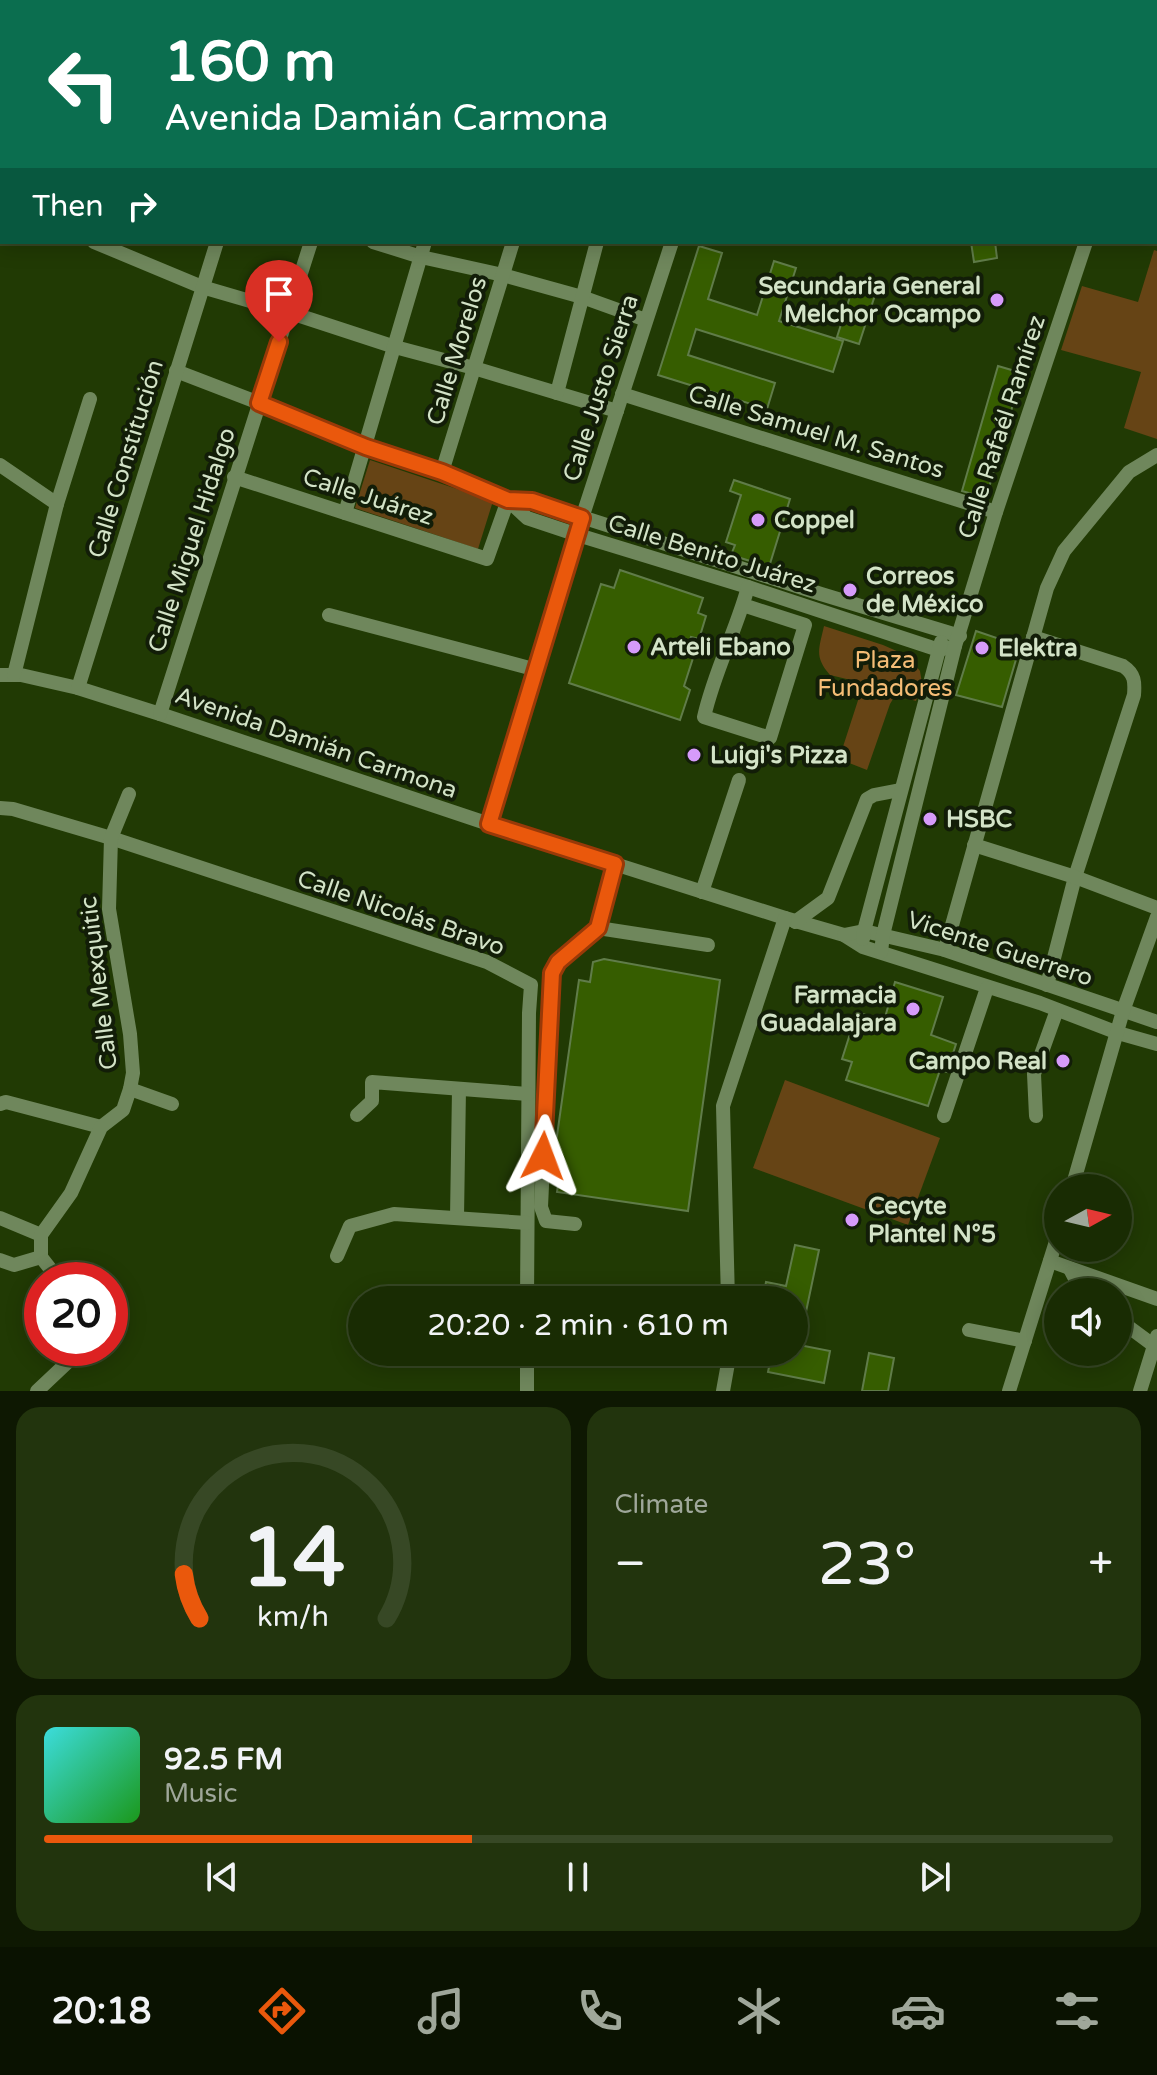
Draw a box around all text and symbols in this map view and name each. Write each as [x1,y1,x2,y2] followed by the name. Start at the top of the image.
[164,29,335,96] text: 160 m
[32,32,136,136] icon: left
[164,97,609,140] text: Avenida Damián Carmona
[120,184,164,228] icon: right
[32,188,104,225] text: Then
[245,260,313,342] pin
[257,272,301,316] icon: arrive
[758,272,981,329] place label: Secundaria General Melchor Ocampo
[421,273,493,429] street label: Calle Morelos
[557,291,645,485] street label: Calle Justo Sierra
[988,291,1006,309] marker: Secundaria General Melchor Ocampo
[952,312,1052,542] street label: Calle Rafaél Ramírez
[82,356,170,562] street label: Calle Constitución
[685,379,947,485] street label: Calle Samuel M. Santos
[142,424,242,656] street label: Calle Miguel Hidalgo
[299,462,437,532] street label: Calle Juárez
[774,506,855,535] place label: Coppel
[604,509,820,599] street label: Calle Benito Juárez
[749,511,767,529] marker: Coppel
[866,562,984,619] place label: Correos de México
[841,581,859,599] marker: Correos de México
[650,633,791,662] place label: Arteli Ebano
[998,634,1078,663] place label: Elektra
[625,638,643,656] marker: Arteli Ebano
[973,639,991,657] marker: Elektra
[817,646,953,703] park label: Plaza Fundadores
[171,681,461,805] street label: Avenida Damián Carmona
[710,741,848,770] place label: Luigi's Pizza
[685,746,703,764] marker: Luigi's Pizza
[946,805,1013,834] place label: HSBC
[921,810,939,828] marker: HSBC
[293,864,509,962] street label: Calle Nicolás Bravo
[74,895,124,1071] street label: Calle Mexquitic
[904,905,1096,993] street label: Vicente Guerrero
[760,981,897,1038] place label: Farmacia Guadalajara
[904,1000,922,1018] marker: Farmacia Guadalajara
[909,1047,1047,1076] place label: Campo Real
[1054,1052,1072,1070] marker: Campo Real
[501,1114,585,1198] position arrow
[1044,1174,1132,1262] north arrow
[1044,1174,1132,1366] map controls
[868,1192,996,1249] place label: Cecyte Plantel N°5
[843,1211,861,1229] marker: Cecyte Plantel N°5
[24,1262,128,1366] speed limit sign: 20
[1044,1278,1132,1366] button: sound
[427,1307,729,1344] text: 20:20 · 2 min · 610 m
[615,1489,708,1520] text: Climate
[241,1509,345,1609] text: 14
[818,1529,916,1601] text: 23°
[615,1538,646,1591] text: −
[1088,1538,1113,1591] text: +
[257,1600,329,1634] text: km/h
[164,1741,283,1778] text: 92.5 FM
[164,1778,237,1809] text: Music
[200,1855,244,1899] icon: previous
[556,1855,600,1899] icon: pause
[913,1855,957,1899] icon: next
[254,1983,310,2039] icon: directions
[413,1983,469,2039] icon: music
[572,1983,628,2039] icon: phone
[731,1983,787,2039] icon: climate
[890,1983,946,2039] icon: car
[1049,1983,1105,2039] icon: filters
[52,1990,151,2033] text: 20:18

